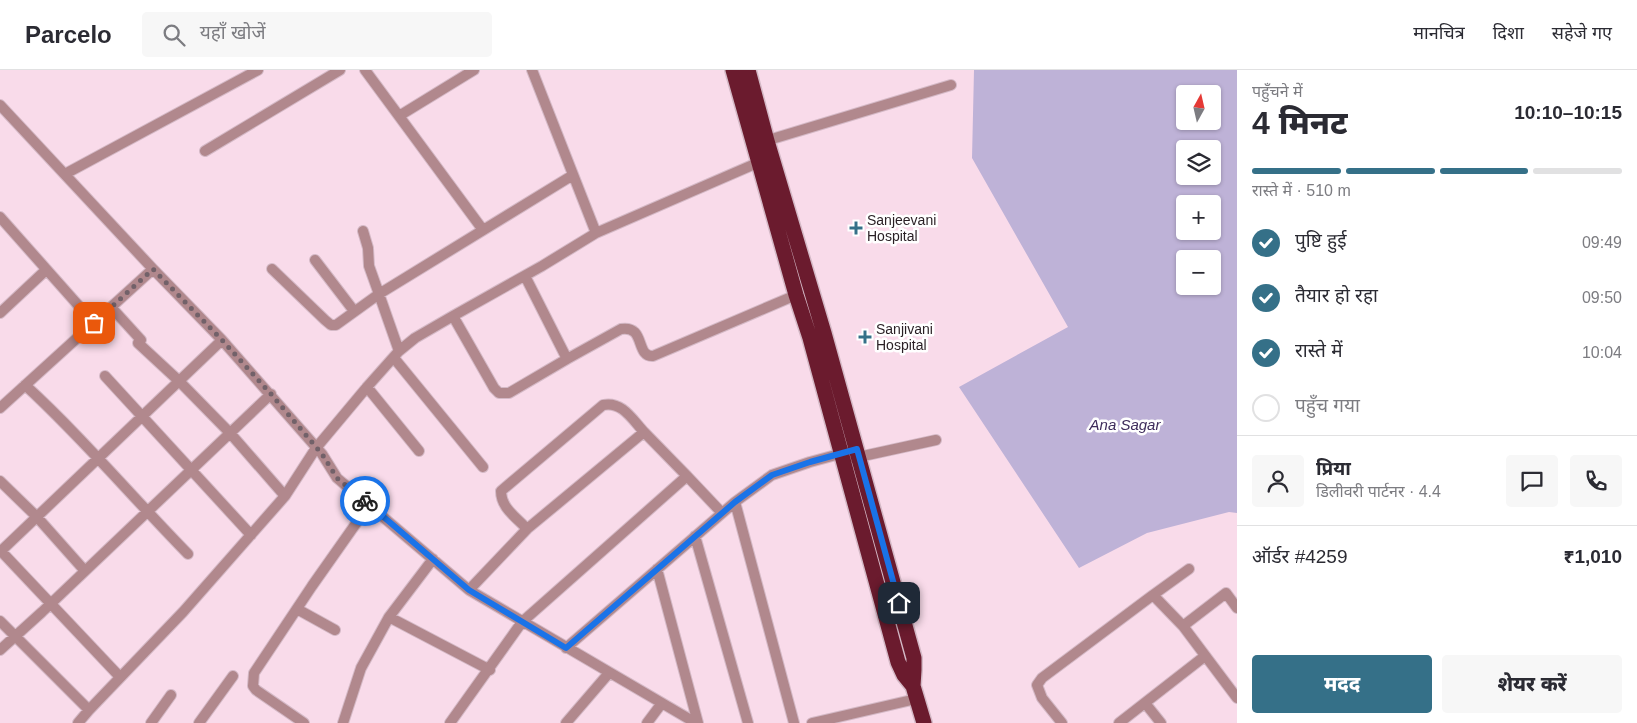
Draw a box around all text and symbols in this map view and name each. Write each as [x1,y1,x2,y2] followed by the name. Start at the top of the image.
[142,12,492,57] search box
[25,21,112,48] text: Parcelo
[160,21,188,49] icon: search
[200,22,266,43] text: यहाँ खोजें
[1413,23,1465,43] text: मानचित्र
[1493,23,1524,43] text: दिशा
[1552,23,1612,43] text: सहेजे गए
[1252,83,1303,100] text: पहुँचने में
[1176,85,1221,130] north arrow
[1176,85,1221,295] map controls
[1514,102,1622,123] text: 10:10–10:15
[1252,105,1348,141] text: 4 मिनट
[1176,140,1221,185] button: layers
[1252,182,1351,199] text: रास्ते में · 510 m
[1176,195,1221,240] button: +
[867,212,936,244] place label: Sanjeevani Hospital
[849,221,863,235] marker: Sanjeevani Hospital
[1252,229,1280,257] icon: check
[1295,230,1347,251] text: पुष्टि हुई
[1582,234,1622,251] text: 09:49
[1176,250,1221,295] button: −
[1252,284,1280,312] icon: check
[1295,285,1378,306] text: तैयार हो रहा
[1582,289,1622,306] text: 09:50
[73,302,115,344] pin
[80,309,108,337] icon: bag
[876,321,933,353] place label: Sanjivani Hospital
[858,330,872,344] marker: Sanjivani Hospital
[1252,339,1280,367] icon: check
[1295,340,1343,361] text: रास्ते में
[1582,344,1622,361] text: 10:04
[1295,395,1360,416] text: पहुँच गया
[1089,416,1161,433] water label: Ana Sagar
[1252,455,1304,507] button: person
[1506,455,1558,507] button: chat
[1570,455,1622,507] button: phone
[1316,458,1351,479] text: प्रिया
[340,476,390,526] courier
[1316,483,1441,500] text: डिलीवरी पार्टनर · 4.4
[351,487,379,515] icon: bike
[1252,546,1348,567] text: ऑर्डर #4259
[1564,546,1622,567] text: ₹1,010
[878,582,920,624] pin
[885,589,913,617] icon: home
[1252,655,1432,713] button: मदद
[1442,655,1622,713] button: शेयर करें

